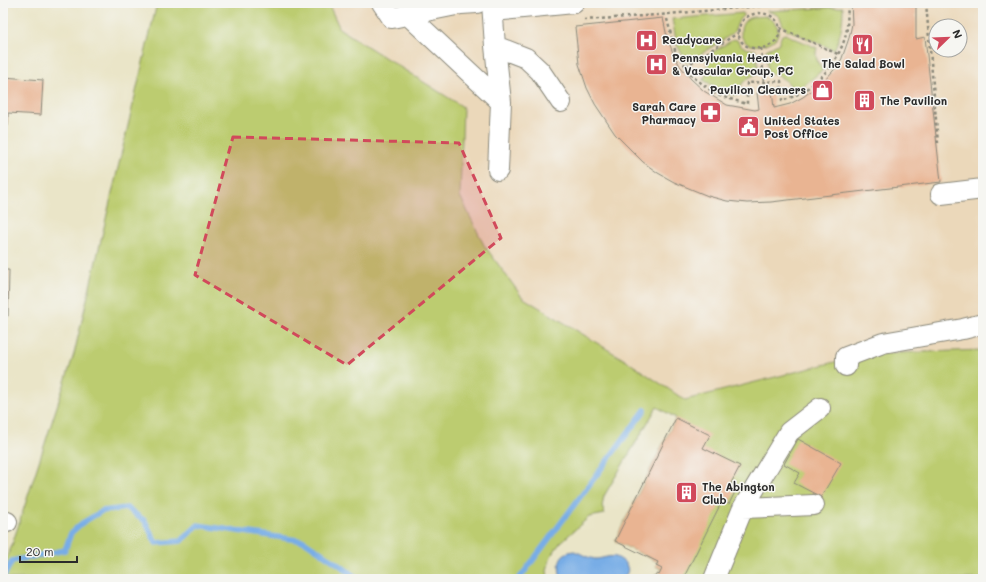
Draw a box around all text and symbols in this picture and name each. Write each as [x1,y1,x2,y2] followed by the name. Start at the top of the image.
[928,18,968,58] north arrow
[634,27,660,53] hospital icon: Readycare
[949,27,966,41] text: N
[850,31,876,57] restaurant icon: The Salad Bowl
[662,32,722,47] place label: Readycare
[672,50,793,78] place label: Pennsylvania Heart & Vascular Group, PC
[643,51,669,77] hospital icon: Pennsylvania Heart & Vascular Group, PC
[821,56,905,71] place label: The Salad Bowl
[809,77,835,103] shop icon: Pavilion Cleaners
[710,82,806,97] place label: Pavilion Cleaners
[851,88,877,114] building icon: The Pavilion
[880,93,947,108] place label: The Pavilion
[632,99,696,127] place label: Sarah Care Pharmacy
[698,100,724,126] pharmacy icon: Sarah Care Pharmacy
[764,113,840,141] place label: United States Post Office
[735,114,761,140] public building icon: United States Post Office
[702,479,775,507] place label: The Abington Club
[673,480,699,506] building icon: The Abington Club
[20,538,77,564] scale bar
[26,543,54,559] text: 20 m

